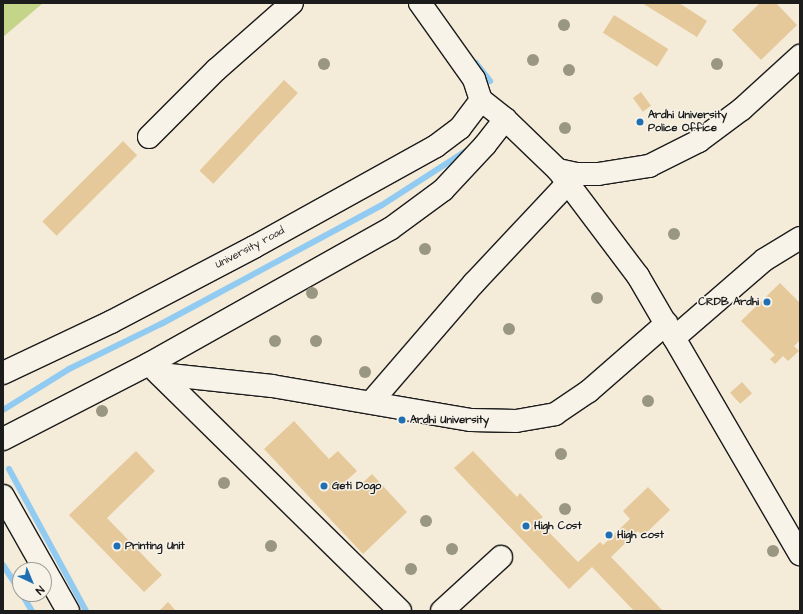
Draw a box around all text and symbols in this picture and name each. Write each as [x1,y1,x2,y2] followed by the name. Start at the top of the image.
[648,109,727,135] place label: Ardhi University Police Office
[635,117,645,127] marker: Ardhi University Police Office
[213,224,287,272] street label: University road
[698,295,759,309] place label: CRDB Ardhi
[762,297,772,307] marker: CRDB Ardhi
[410,413,489,427] place label: Ardhi University
[397,415,407,425] marker: Ardhi University
[332,479,381,493] place label: Geti Dogo
[319,481,329,491] marker: Geti Dogo
[534,519,582,533] place label: High Cost
[521,521,531,531] marker: High Cost
[617,528,664,542] place label: High cost
[604,530,614,540] marker: High cost
[125,539,185,553] place label: Printing Unit
[112,541,122,551] marker: Printing Unit
[12,562,52,602] north arrow
[32,582,48,598] text: N

